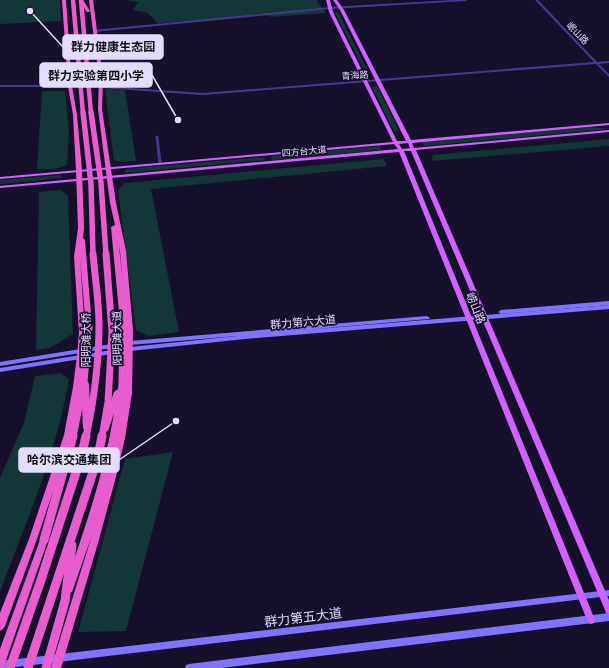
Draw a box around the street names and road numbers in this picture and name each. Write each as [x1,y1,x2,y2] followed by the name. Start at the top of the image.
[565,19,591,47] street label: 岷山路
[341,69,369,81] street label: 青海路
[281,144,327,158] street label: 四方台大道
[463,290,489,326] street label: 崂山路
[110,310,124,366] street label: 阳明滩大道
[270,312,336,332] street label: 群力第六大道
[79,313,93,368] street label: 阳明滩大桥
[263,604,343,630] street label: 群力第五大道

